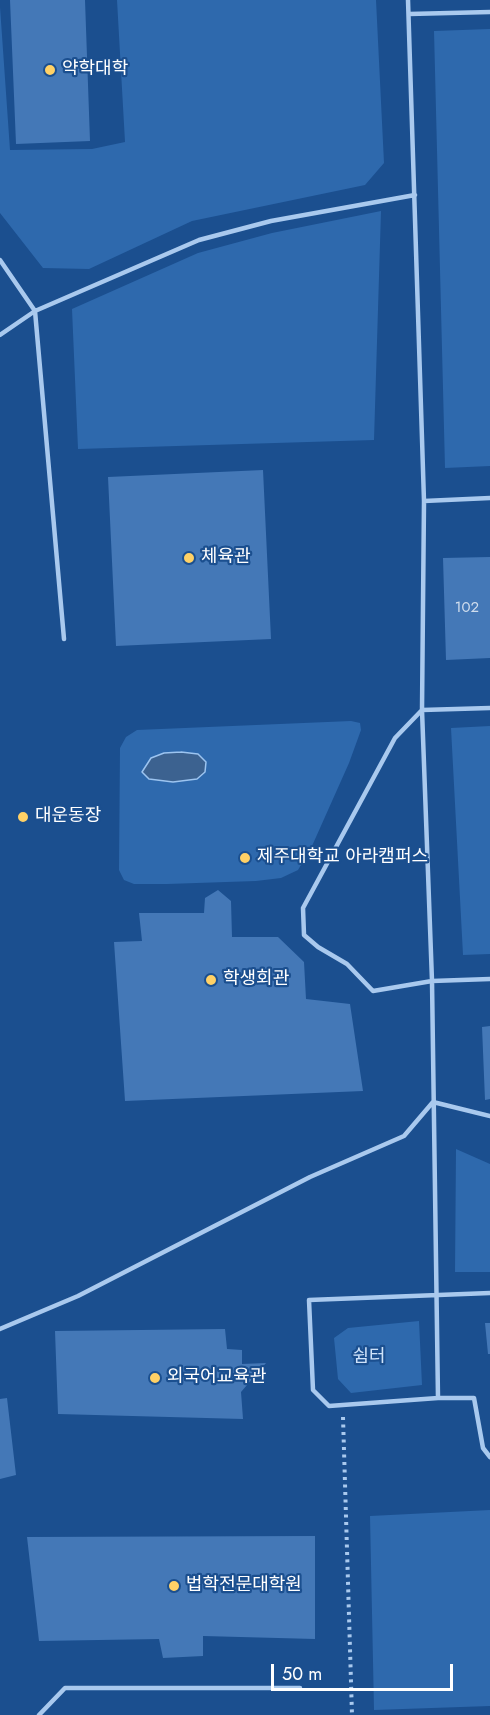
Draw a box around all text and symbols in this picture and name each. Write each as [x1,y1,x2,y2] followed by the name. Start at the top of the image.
[62,59,128,81] place label: 약학대학
[43,63,57,77] marker: 약학대학
[201,547,251,569] place label: 체육관
[182,551,196,565] marker: 체육관
[455,599,479,617] house number: 102
[35,806,101,828] place label: 대운동장
[16,810,30,824] marker: 대운동장
[257,847,428,869] place label: 제주대학교 아라캠퍼스
[238,851,252,865] marker: 제주대학교 아라캠퍼스
[223,969,289,991] place label: 학생회관
[204,973,218,987] marker: 학생회관
[352,1347,386,1369] park label: 쉼터
[167,1367,266,1389] place label: 외국어교육관
[148,1371,162,1385] marker: 외국어교육관
[186,1575,302,1597] place label: 법학전문대학원
[167,1579,181,1593] marker: 법학전문대학원
[274,1652,456,1690] scale bar
[282,1661,322,1687] text: 50 m

